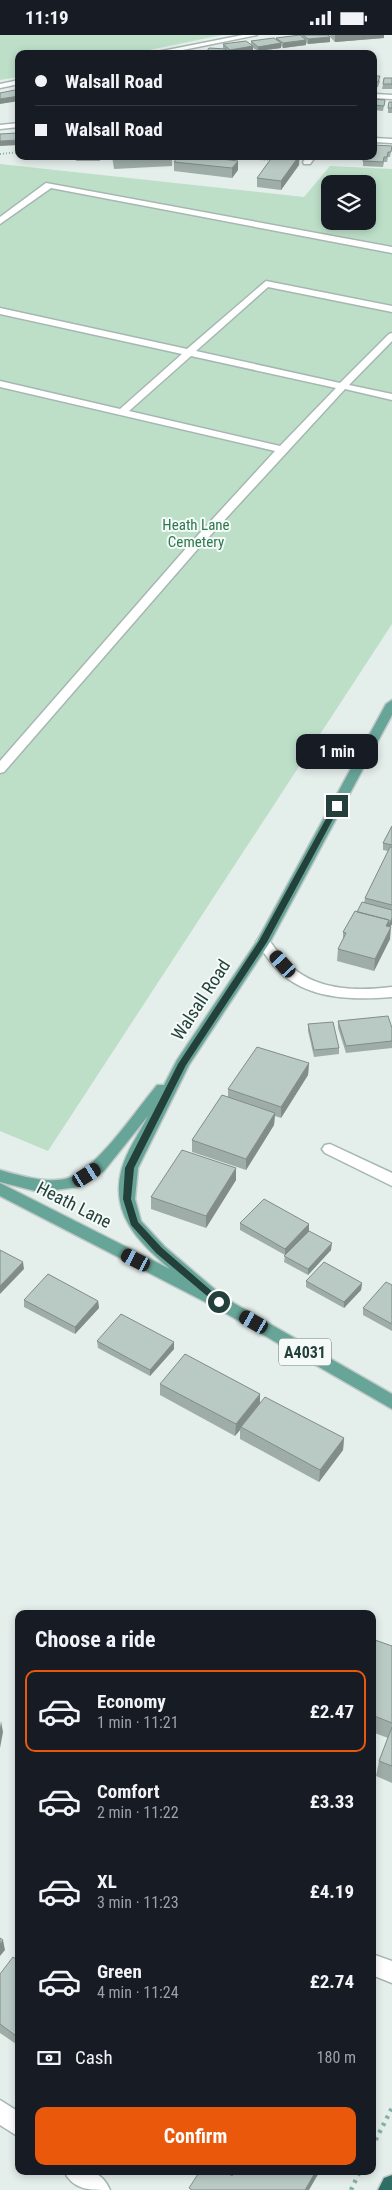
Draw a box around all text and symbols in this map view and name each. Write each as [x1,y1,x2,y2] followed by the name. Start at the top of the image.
[25,6,69,29] text: 11:19
[65,70,163,93] text: Walsall Road
[65,118,163,141] text: Walsall Road
[321,175,376,230] map controls
[321,175,376,230] button: layers
[162,516,230,551] park label: Heath Lane Cemetery
[296,733,378,769] callout: 1 min
[319,742,355,761] text: 1 min
[326,795,348,817] route end
[267,948,298,980] car
[167,956,234,1044] street label: Walsall Road
[70,1161,103,1189] car
[33,1177,115,1232] street label: Heath Lane
[119,1247,152,1273] car
[208,1291,230,1313] route start
[237,1308,270,1336] car
[279,1339,331,1365] road number: A4031
[35,1627,156,1652] text: Choose a ride
[37,1689,82,1734] icon: car
[97,1690,166,1713] text: Economy
[310,1700,354,1723] text: £2.47
[97,1713,179,1732] text: 1 min · 11:21
[37,1779,82,1824] icon: car
[97,1780,160,1803] text: Comfort
[310,1790,354,1813] text: £3.33
[97,1803,179,1822] text: 2 min · 11:22
[37,1869,82,1914] icon: car
[97,1870,117,1893] text: XL
[310,1880,354,1903] text: £4.19
[97,1893,179,1912] text: 3 min · 11:23
[37,1959,82,2004] icon: car
[97,1960,142,1983] text: Green
[310,1970,354,1993] text: £2.74
[97,1983,179,2002] text: 4 min · 11:24
[35,2044,63,2072] icon: cash
[75,2046,113,2069] text: Cash
[317,2048,356,2067] text: 180 m
[35,2107,356,2165] button: Confirm

